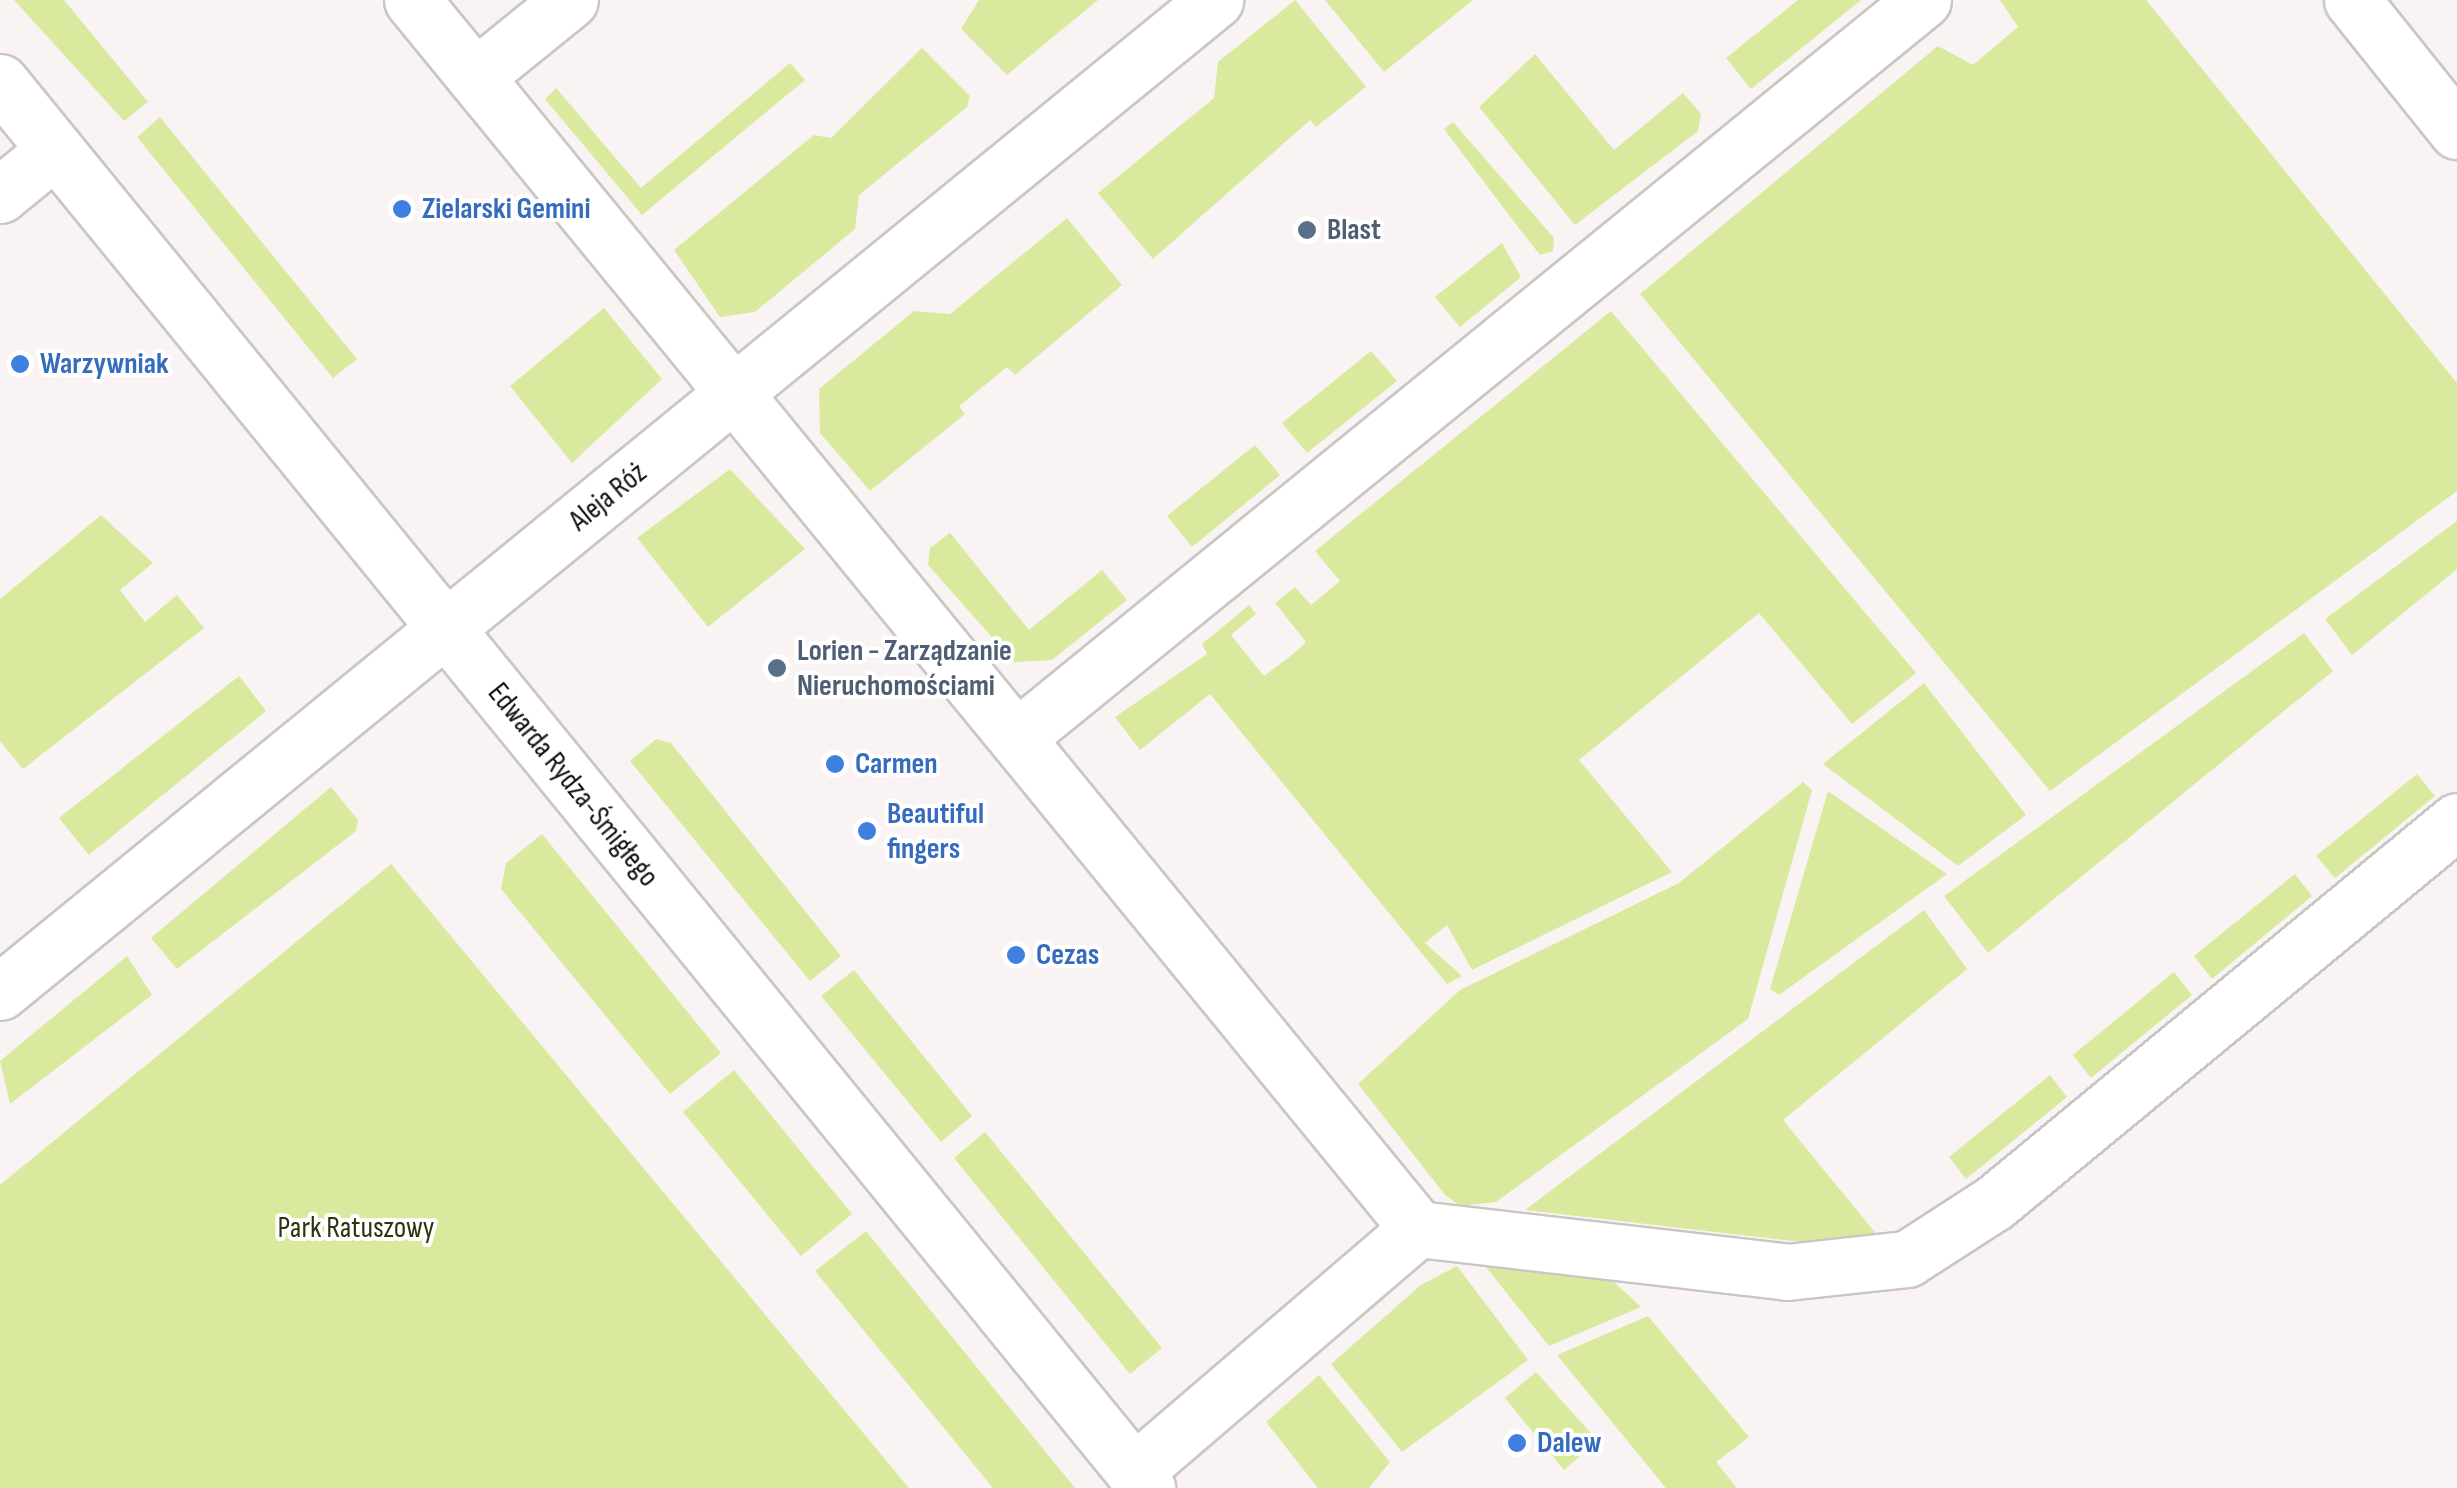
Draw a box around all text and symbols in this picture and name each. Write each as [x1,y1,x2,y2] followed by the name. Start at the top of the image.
[422,191,590,227] place label: Zielarski Gemini
[391,198,413,220] marker: Zielarski Gemini
[1327,212,1381,248] place label: Blast
[1296,219,1318,241] marker: Blast
[40,346,169,382] place label: Warzywniak
[9,353,31,375] marker: Warzywniak
[562,455,654,539] street label: Aleja Róż
[797,633,1012,704] place label: Lorien - Zarządzanie Nieruchomościami
[766,657,788,679] marker: Lorien - Zarządzanie Nieruchomościami
[480,676,666,894] street label: Edwarda Rydza-Śmigłego
[855,746,938,782] place label: Carmen
[824,753,846,775] marker: Carmen
[887,796,984,866] place label: Beautiful fingers
[856,820,878,842] marker: Beautiful fingers
[1036,937,1099,973] place label: Cezas
[1005,944,1027,966] marker: Cezas
[278,1210,434,1246] park label: Park Ratuszowy
[1537,1425,1602,1461] place label: Dalew
[1506,1432,1528,1454] marker: Dalew

